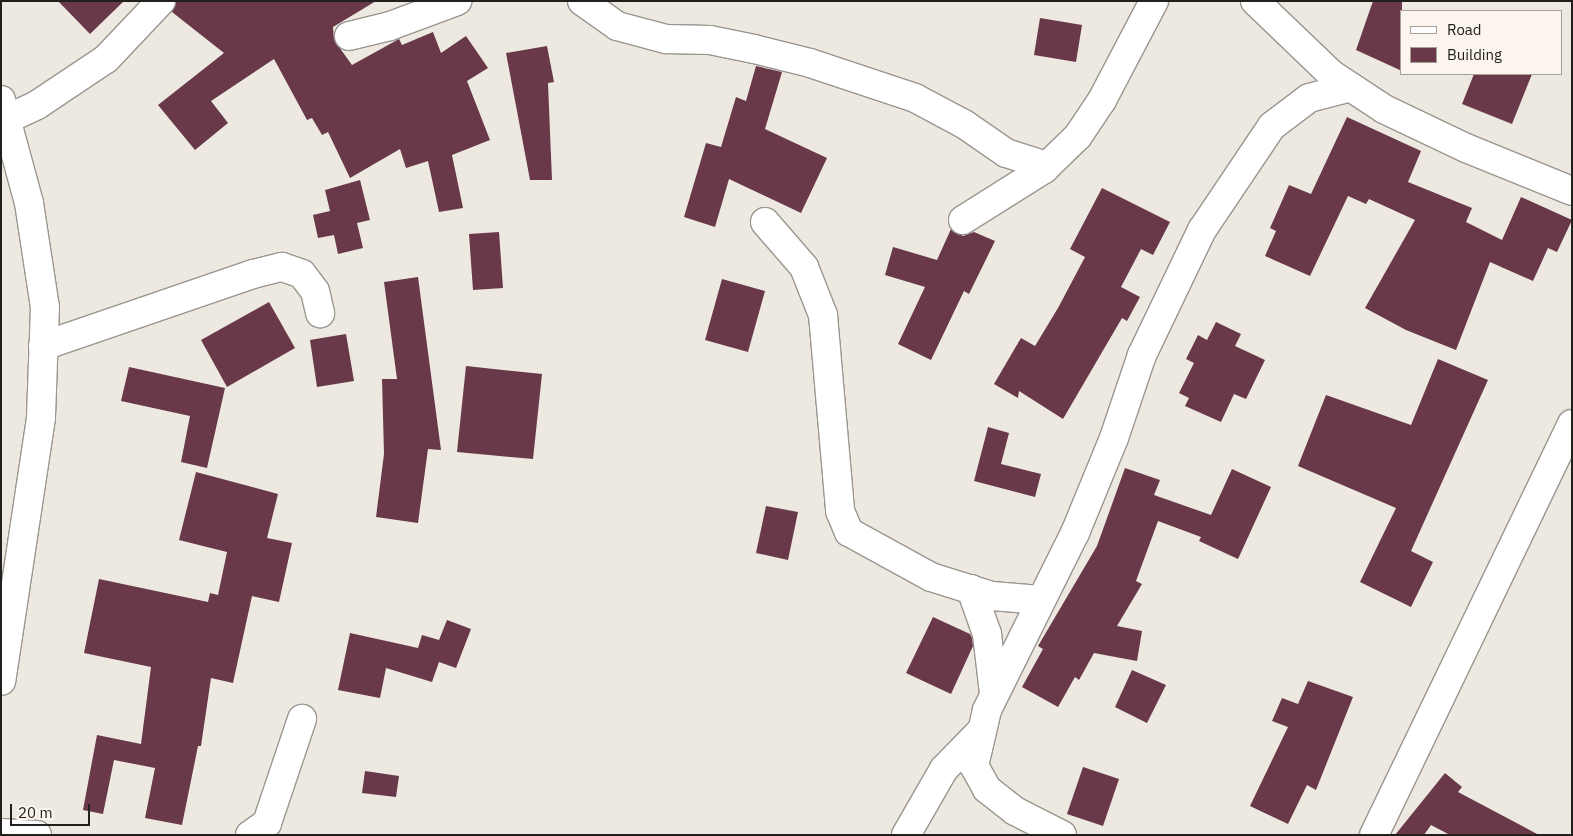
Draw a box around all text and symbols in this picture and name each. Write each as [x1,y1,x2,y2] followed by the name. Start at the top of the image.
[1400,10,1563,75] legend
[1447,20,1482,39] text: Road
[1447,45,1502,64] text: Building
[12,794,92,826] scale bar
[18,803,53,822] text: 20 m

